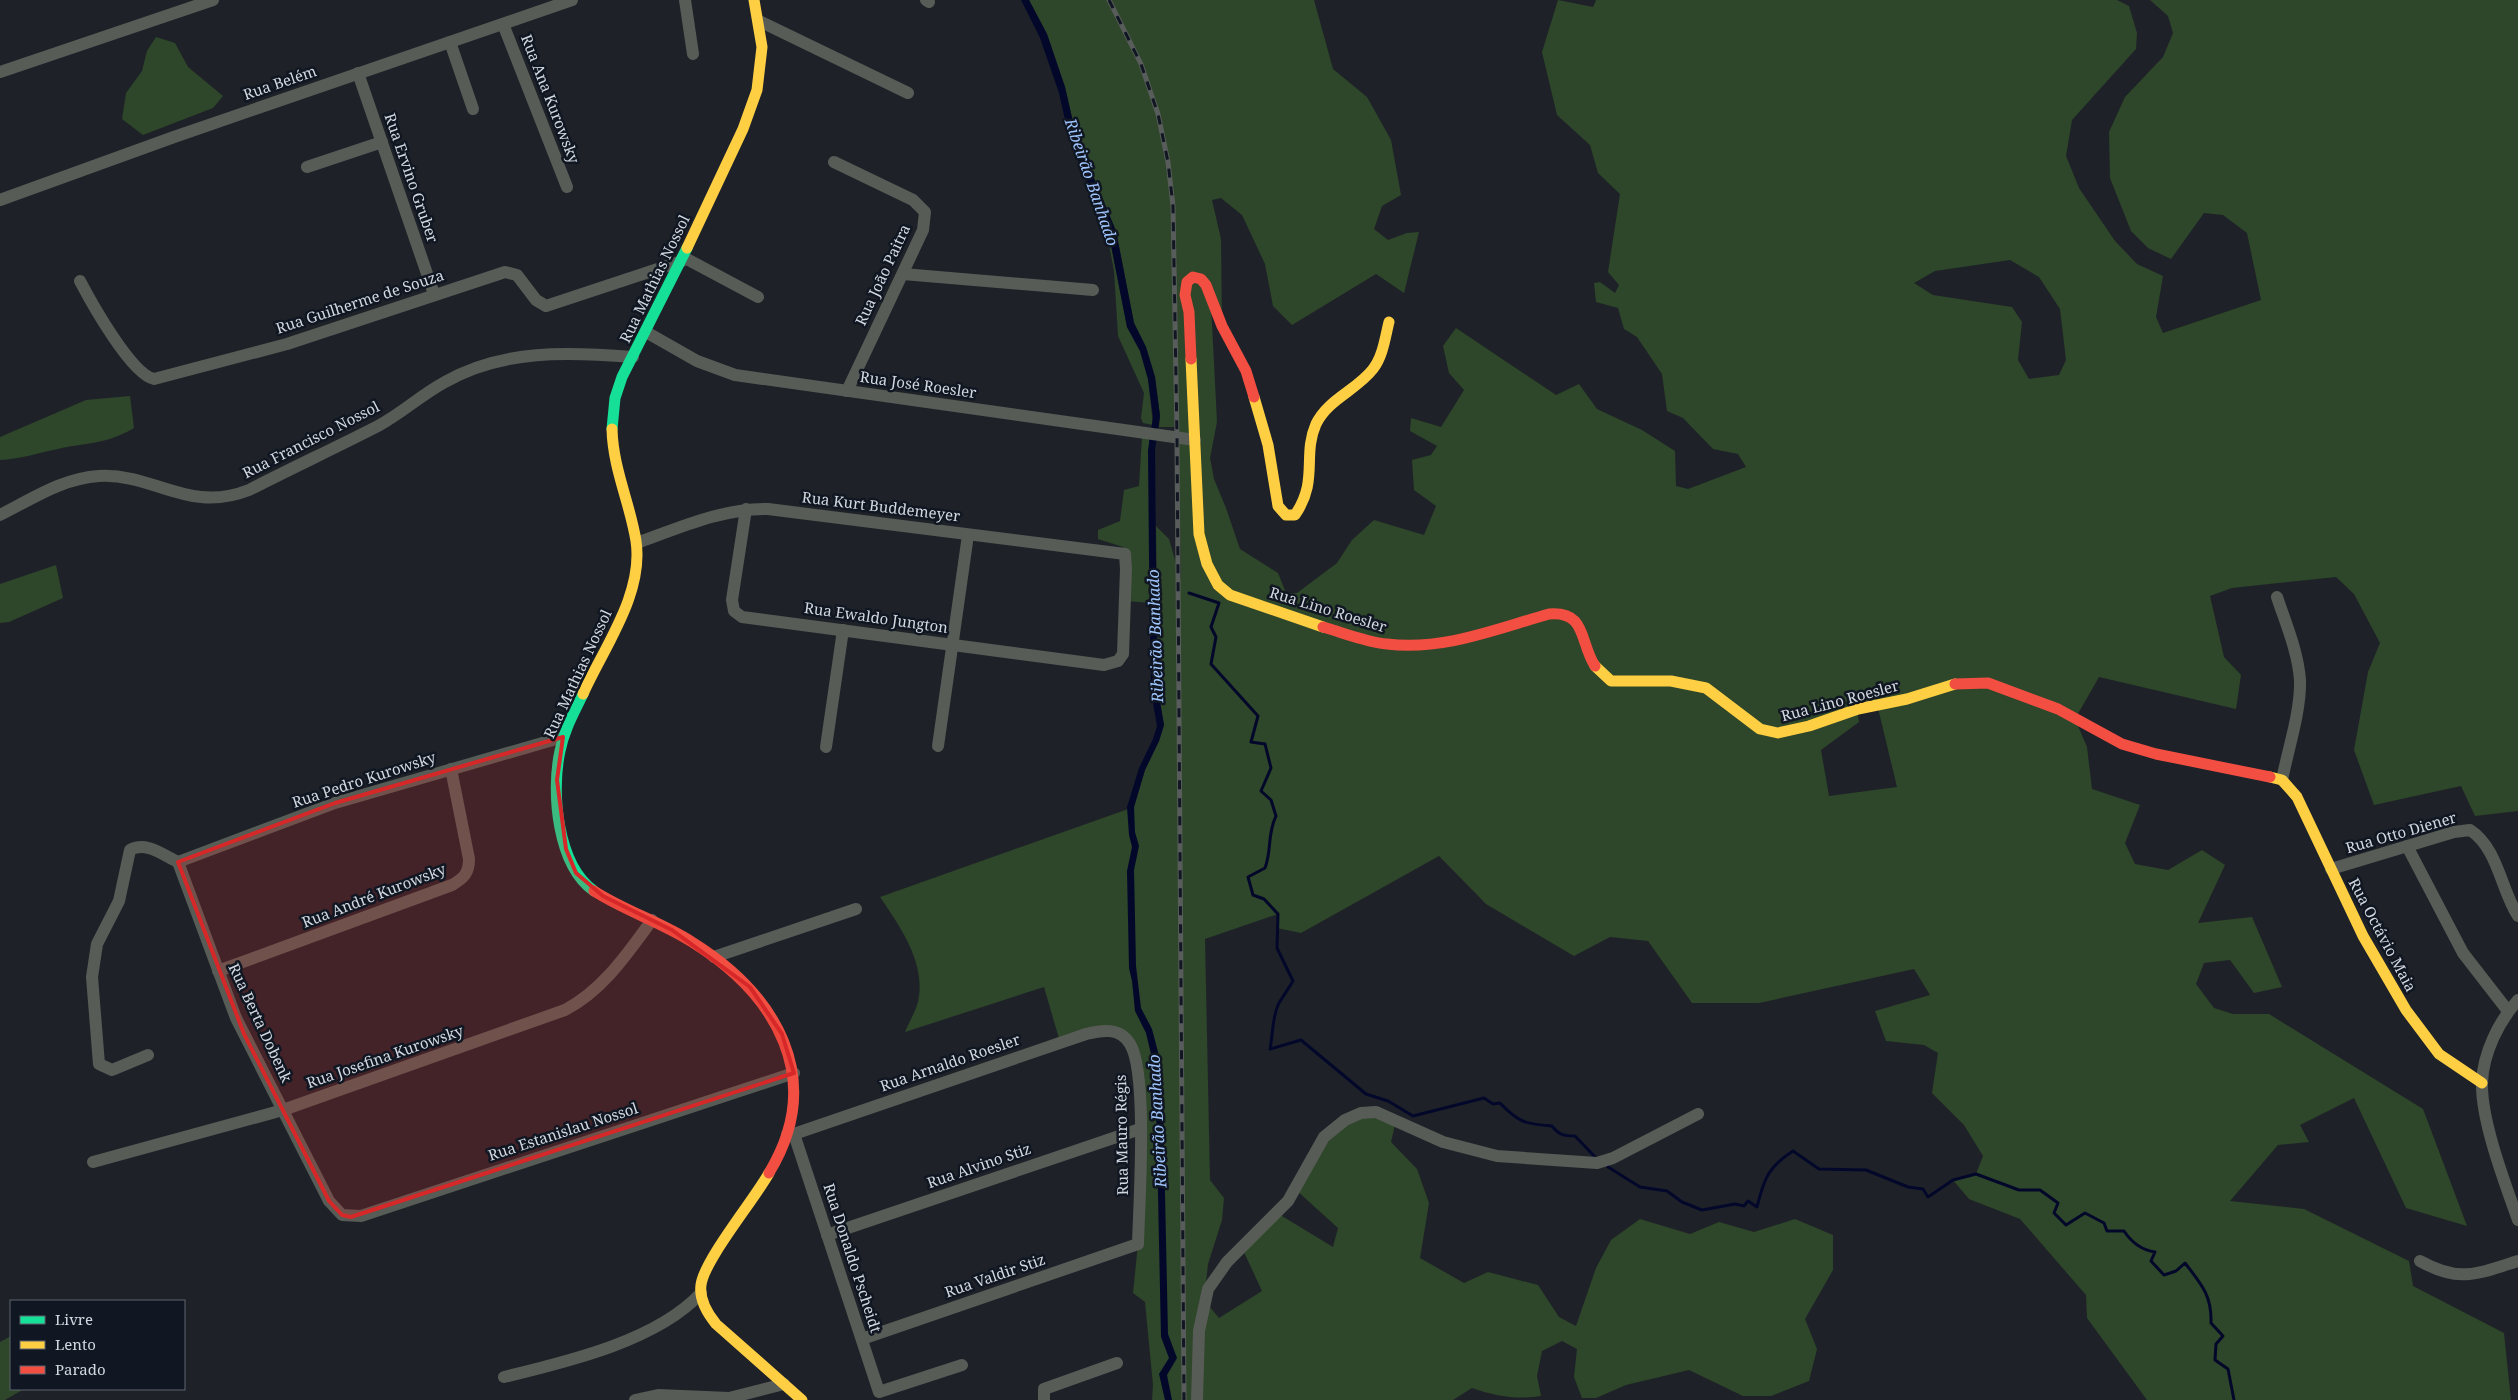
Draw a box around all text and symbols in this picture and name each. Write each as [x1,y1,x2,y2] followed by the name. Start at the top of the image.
[517,31,585,167] street label: Rua Ana Kurowsky
[240,60,319,104] street label: Rua Belém
[380,110,443,245] street label: Rua Ervino Gruber
[1060,114,1124,249] water label: Ribeirão Banhado
[614,211,694,346] street label: Rua Mathias Nossol
[850,221,914,328] street label: Rua João Paitra
[273,264,446,338] street label: Rua Guilherme de Souza
[859,366,978,402] street label: Rua José Roesler
[239,396,383,482] street label: Rua Francisco Nossol
[801,486,961,526] street label: Rua Kurt Buddemeyer
[1142,569,1168,704] water label: Ribeirão Banhado
[1267,582,1389,636] street label: Rua Lino Roesler
[803,597,950,637] street label: Rua Ewaldo Jungton
[538,606,616,741] street label: Rua Mathias Nossol
[1779,675,1901,725] street label: Rua Lino Roesler
[289,746,439,812] street label: Rua Pedro Kurowsky
[2343,807,2458,857] street label: Rua Otto Diener
[299,858,449,932] street label: Rua André Kurowsky
[2345,874,2421,995] street label: Rua Octávio Maia
[224,960,297,1086] street label: Rua Berta Dobenk
[303,1020,466,1092] street label: Rua Josefina Kurowsky
[877,1029,1022,1095] street label: Rua Arnaldo Roesler
[1143,1054,1172,1189] water label: Ribeirão Banhado
[1110,1074,1132,1196] street label: Rua Mauro Régis
[485,1097,640,1165] street label: Rua Estanislau Nossol
[924,1138,1033,1192] street label: Rua Alvino Stiz
[819,1180,887,1335] street label: Rua Donaldo Pscheidt
[942,1249,1048,1302] street label: Rua Valdir Stiz
[10,1300,185,1390] legend
[55,1309,93,1329] text: Livre
[55,1334,96,1354] text: Lento
[55,1359,106,1379] text: Parado

